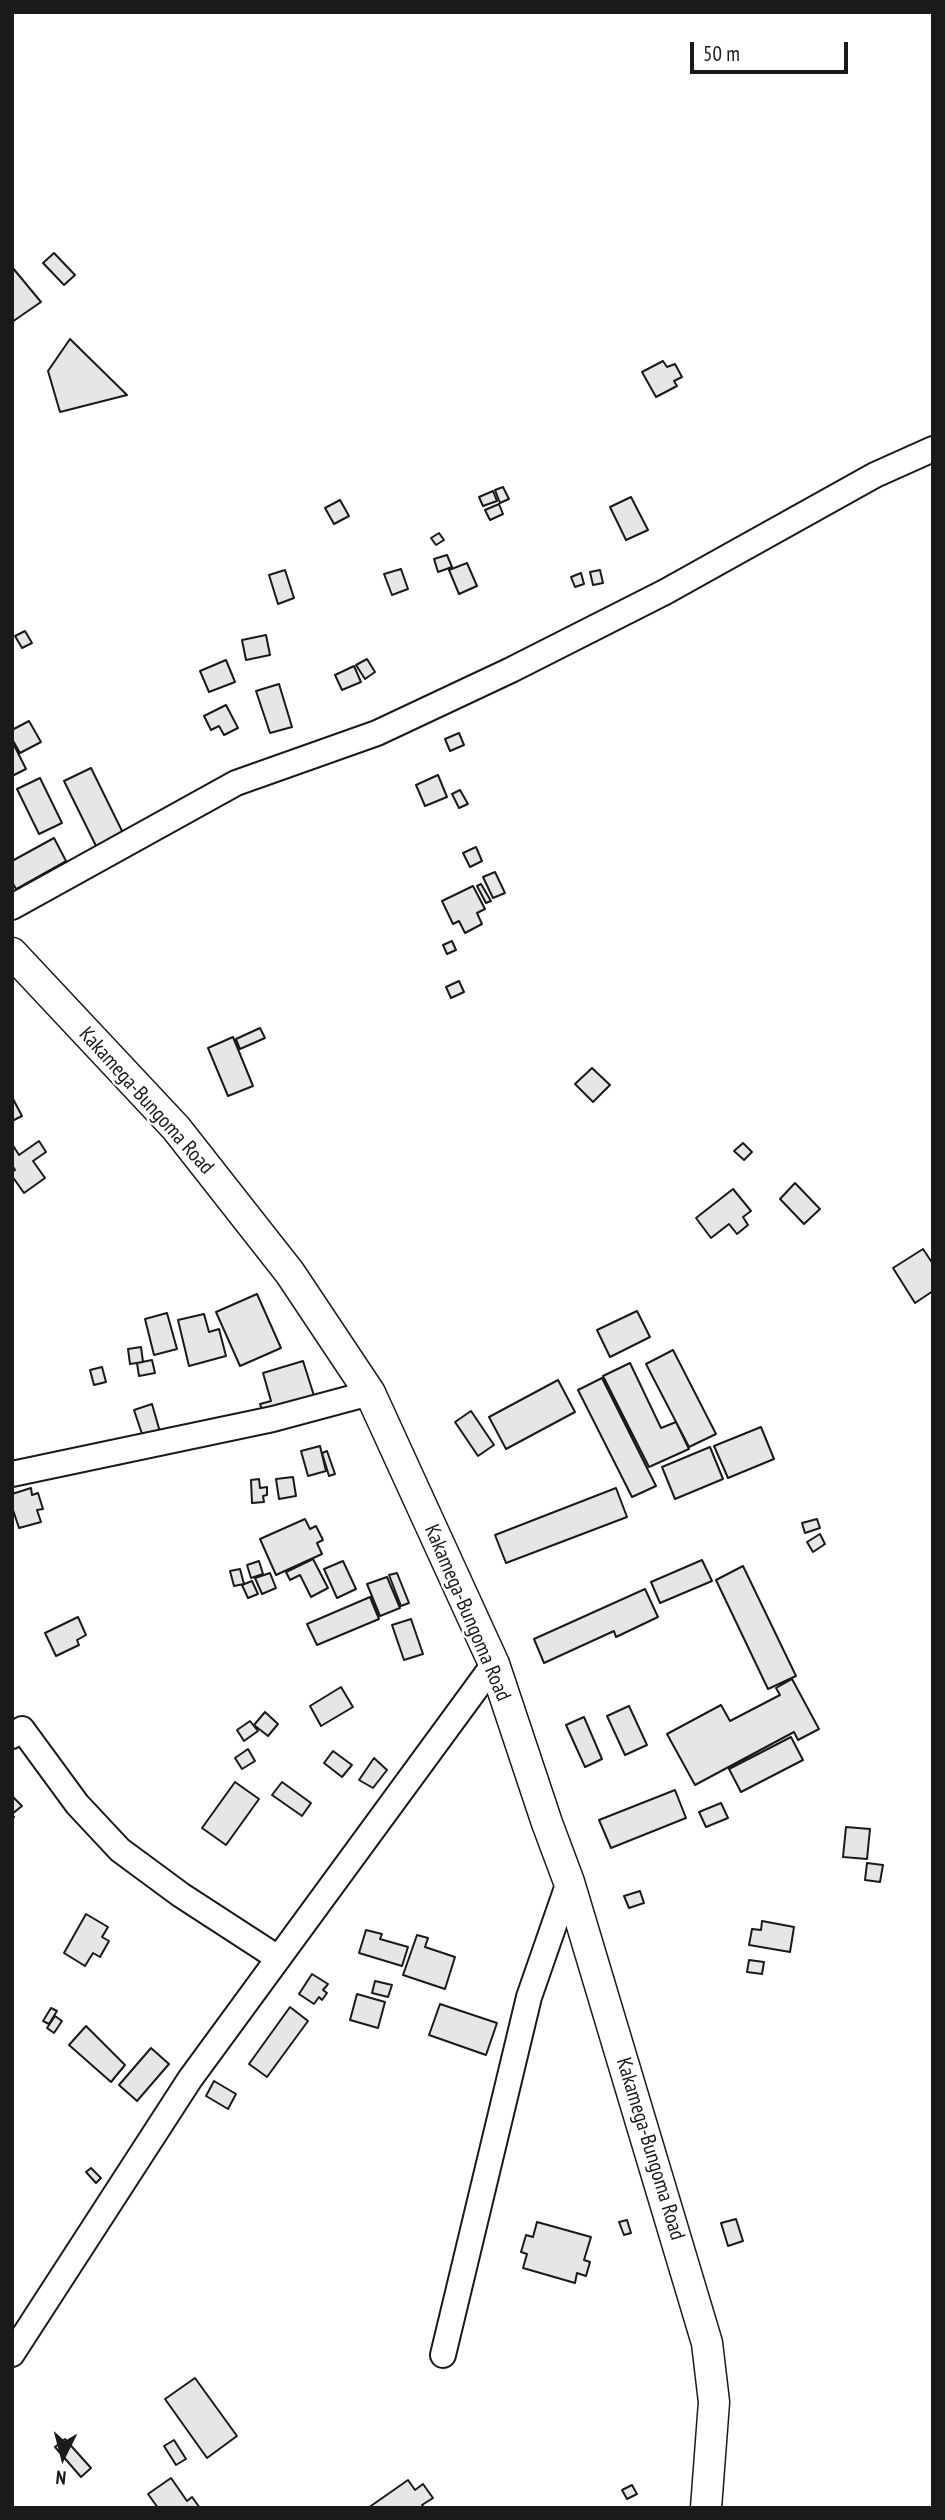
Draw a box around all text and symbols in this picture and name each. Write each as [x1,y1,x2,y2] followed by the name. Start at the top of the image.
[693,28,850,72] scale bar
[703,40,740,67] text: 50 m
[73,1022,219,1180] street label: Kakamega-Bungoma Road
[418,1521,516,1705] street label: Kakamega-Bungoma Road
[610,2055,690,2243] street label: Kakamega-Bungoma Road
[28,2422,98,2492] north arrow
[54,2465,67,2490] text: N

